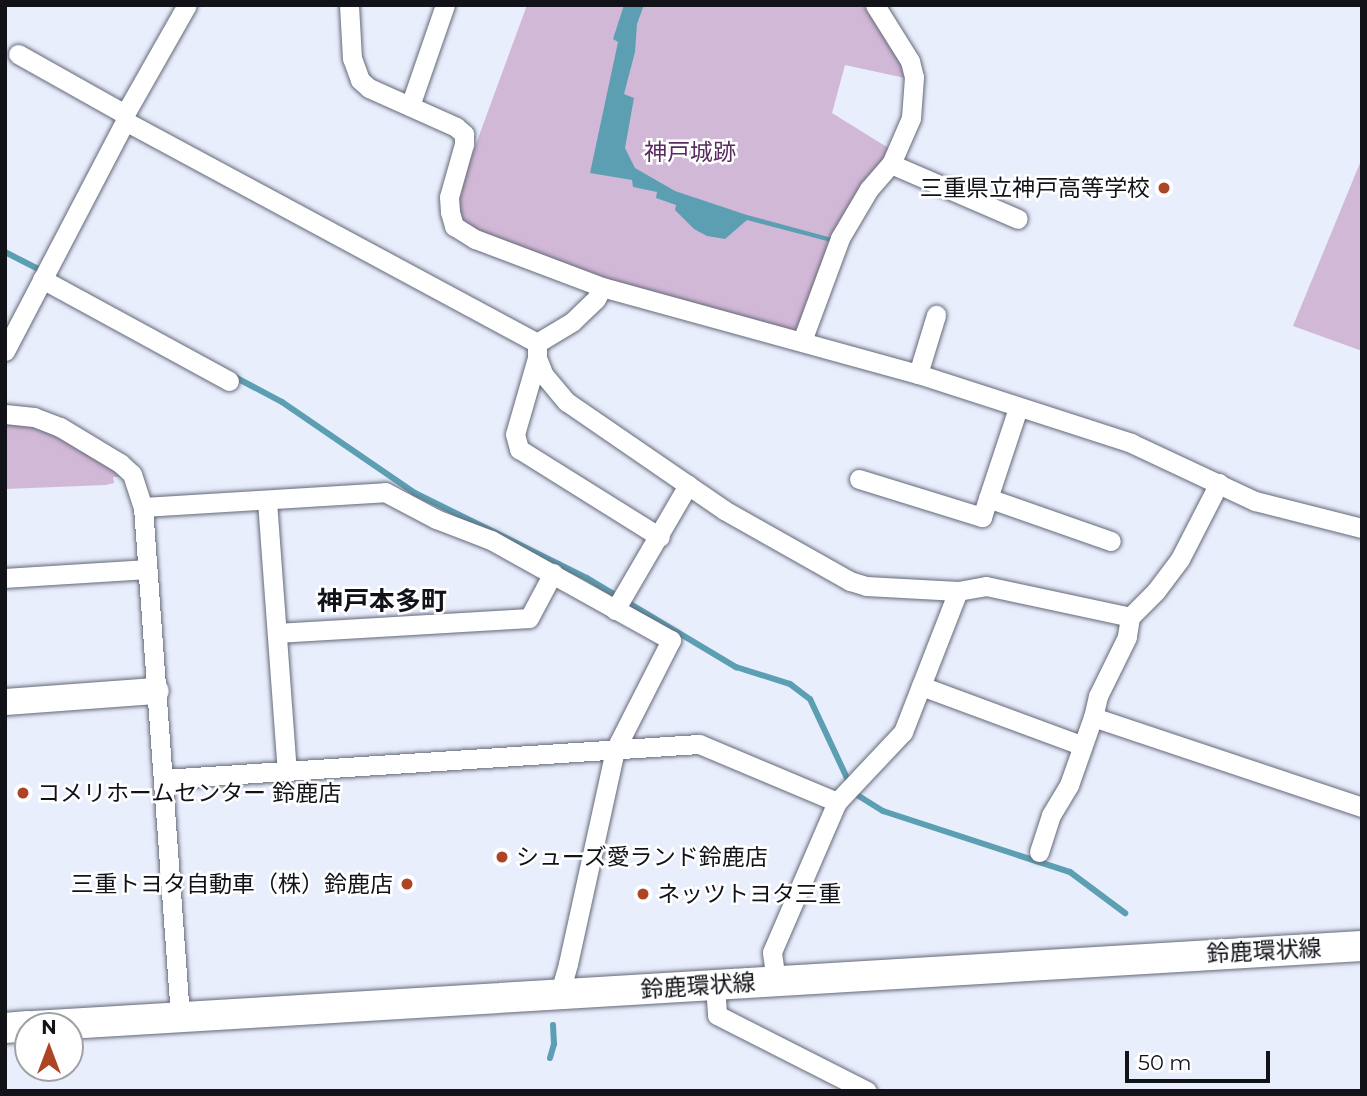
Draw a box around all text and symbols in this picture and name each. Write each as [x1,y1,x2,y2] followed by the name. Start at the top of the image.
[644,138,736,166] park label: 神戸城跡
[920,174,1150,202] place label: 三重県立神戸高等学校
[1156,180,1172,196] marker: 三重県立神戸高等学校
[317,586,447,618] district label: 神戸本多町
[37,779,342,807] place label: コメリホームセンター 鈴鹿店
[15,785,31,801] marker: コメリホームセンター 鈴鹿店
[516,843,769,871] place label: シューズ愛ランド鈴鹿店
[494,849,510,865] marker: シューズ愛ランド鈴鹿店
[71,870,393,898] place label: 三重トヨタ自動車（株）鈴鹿店
[399,876,415,892] marker: 三重トヨタ自動車（株）鈴鹿店
[657,880,841,908] place label: ネッツトヨタ三重
[635,886,651,902] marker: ネッツトヨタ三重
[1206,934,1322,968] street label: 鈴鹿環状線
[640,968,756,1004] street label: 鈴鹿環状線
[14,1012,84,1082] north arrow
[41,1016,57,1039] text: N
[1129,1036,1274,1080] scale bar
[1138,1050,1192,1075] text: 50 m

